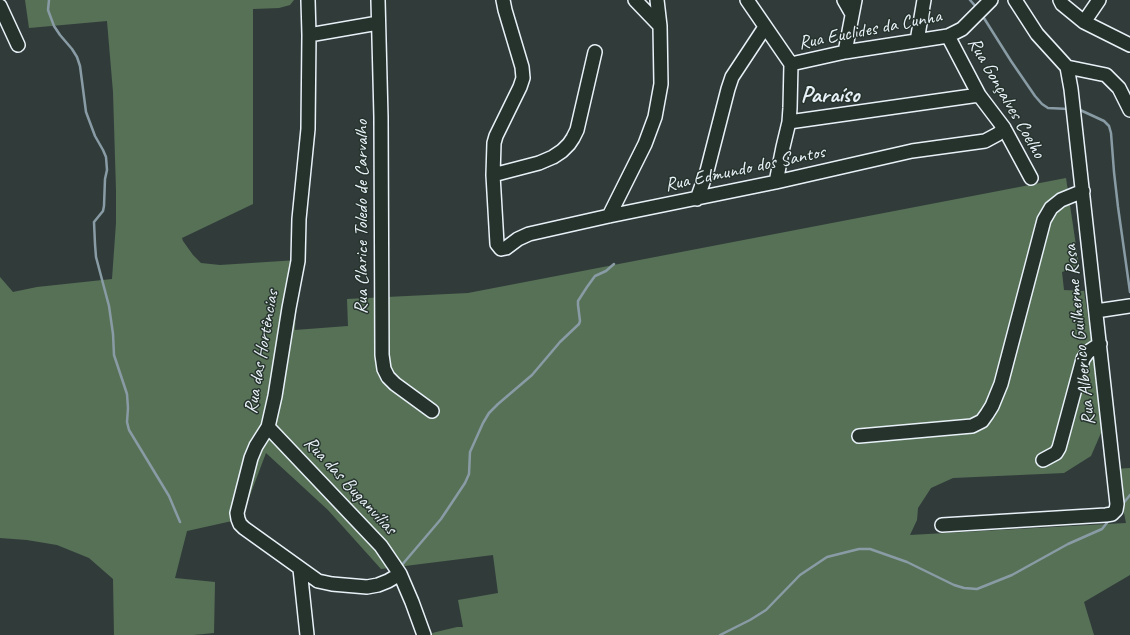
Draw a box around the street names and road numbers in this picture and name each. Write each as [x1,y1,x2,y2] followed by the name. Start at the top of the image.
[797,5,943,55] street label: Rua Euclides da Cunha
[962,34,1050,162] street label: Rua Gonçalves Coelho
[351,120,373,314] street label: Rua Clarice Toledo de Carvalho
[663,141,827,197] street label: Rua Edmundo dos Santos
[1059,244,1101,426] street label: Rua Alberico Guilherme Rosa
[240,288,284,416] street label: Rua das Hortências
[299,432,401,540] street label: Rua das Buganvílias

